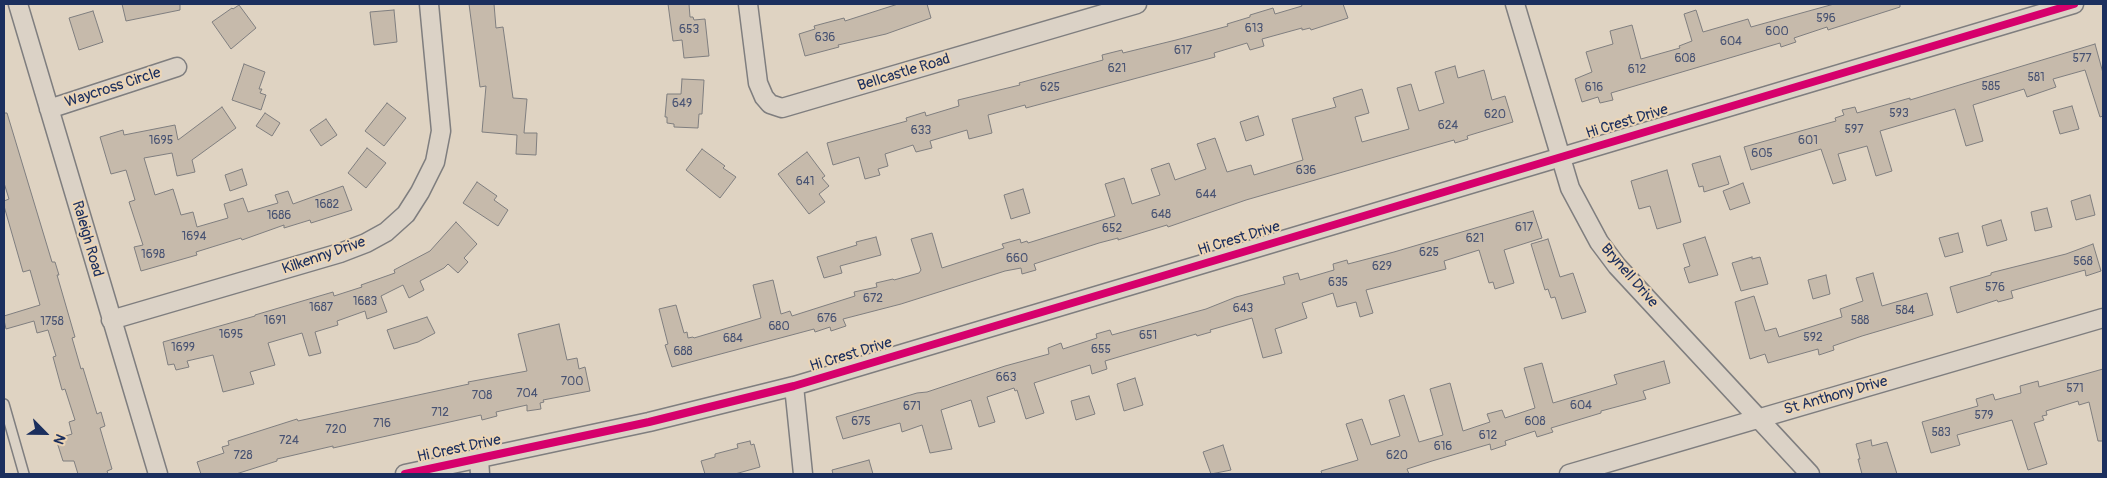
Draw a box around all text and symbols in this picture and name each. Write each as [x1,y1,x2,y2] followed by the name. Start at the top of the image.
[1816,12,1836,26] house number: 596
[1245,22,1263,36] house number: 613
[679,23,699,37] house number: 653
[1765,25,1789,39] house number: 600
[815,31,835,45] house number: 636
[1720,35,1742,49] house number: 604
[1174,44,1192,58] house number: 617
[856,50,952,96] street label: Bellcastle Road
[1674,52,1696,66] house number: 608
[2072,52,2092,66] house number: 577
[1108,62,1126,76] house number: 621
[1628,63,1646,77] house number: 612
[63,64,163,112] street label: Waycross Circle
[2027,71,2045,85] house number: 581
[1981,80,2001,94] house number: 585
[1040,81,1060,95] house number: 625
[1585,81,1603,95] house number: 616
[672,97,692,111] house number: 649
[1584,101,1670,143] street label: Hi Crest Drive
[1889,107,1909,121] house number: 593
[1484,108,1506,122] house number: 620
[1438,119,1458,133] house number: 624
[1844,123,1864,137] house number: 597
[911,124,931,138] house number: 633
[149,134,173,148] house number: 1695
[1798,134,1818,148] house number: 601
[1751,147,1773,161] house number: 605
[1296,164,1316,178] house number: 636
[796,175,814,189] house number: 641
[1196,188,1216,202] house number: 644
[315,198,339,212] house number: 1682
[68,199,106,279] street label: Raleigh Road
[1151,208,1171,222] house number: 648
[267,209,291,223] house number: 1686
[1196,218,1282,260] street label: Hi Crest Drive
[1515,221,1533,235] house number: 617
[1102,222,1122,236] house number: 652
[182,230,206,244] house number: 1694
[1466,232,1484,246] house number: 621
[280,233,368,279] street label: Kilkenny Drive
[1596,240,1662,312] street label: Brynell Drive
[1419,246,1439,260] house number: 625
[141,248,165,262] house number: 1698
[1006,252,1028,266] house number: 660
[2073,255,2093,269] house number: 568
[1372,260,1392,274] house number: 629
[1328,276,1348,290] house number: 635
[1985,281,2005,295] house number: 576
[863,292,883,306] house number: 672
[353,295,377,309] house number: 1683
[309,301,333,315] house number: 1687
[1233,302,1253,316] house number: 643
[1895,304,1915,318] house number: 584
[817,312,837,326] house number: 676
[264,314,286,328] house number: 1691
[1851,314,1869,328] house number: 588
[40,315,64,329] house number: 1758
[768,320,790,334] house number: 680
[219,328,243,342] house number: 1695
[1139,329,1157,343] house number: 651
[1803,331,1823,345] house number: 592
[723,332,743,346] house number: 684
[808,334,894,376] street label: Hi Crest Drive
[171,341,195,355] house number: 1699
[1091,343,1111,357] house number: 655
[673,345,693,359] house number: 688
[996,371,1016,385] house number: 663
[1782,373,1890,419] street label: St Anthony Drive
[561,375,583,389] house number: 700
[2066,382,2084,396] house number: 571
[516,387,538,401] house number: 704
[472,389,492,403] house number: 708
[1570,399,1592,413] house number: 604
[903,400,921,414] house number: 671
[431,406,449,420] house number: 712
[20,408,70,458] north arrow
[1974,409,1994,423] house number: 579
[851,415,871,429] house number: 675
[1524,415,1546,429] house number: 608
[373,417,391,431] house number: 716
[325,423,347,437] house number: 720
[1931,426,1951,440] house number: 583
[1479,429,1497,443] house number: 612
[50,431,69,447] text: N
[415,431,503,467] street label: Hi Crest Drive
[279,434,299,448] house number: 724
[1434,440,1452,454] house number: 616
[233,449,253,463] house number: 728
[1386,449,1408,463] house number: 620

